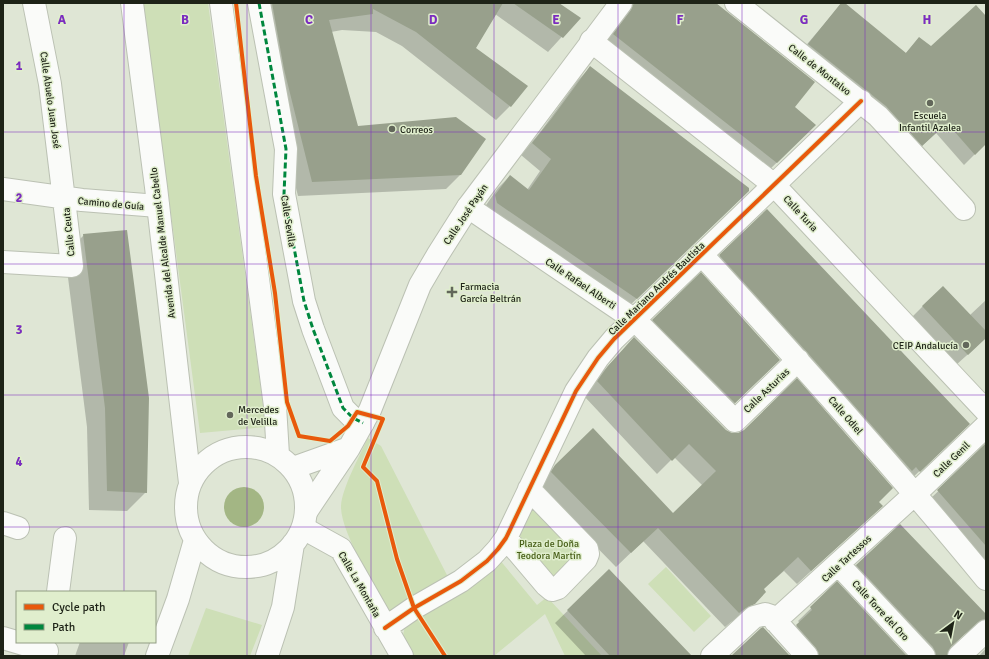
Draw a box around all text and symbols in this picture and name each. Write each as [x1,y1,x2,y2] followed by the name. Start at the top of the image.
[58,12,67,28] text: A
[181,12,189,28] text: B
[305,12,313,28] text: C
[429,12,438,28] text: D
[552,12,560,28] text: E
[677,12,684,28] text: F
[800,12,808,28] text: G
[923,12,931,28] text: H
[786,42,853,98] street label: Calle de Montalvo
[37,51,63,149] street label: Calle Abuelo Juan José
[15,58,23,74] text: 1
[925,98,935,108] marker: Escuela Infantil Azalea
[899,110,961,134] place label: Escuela Infantil Azalea
[387,124,397,134] marker: Correos
[400,124,434,136] place label: Correos
[148,167,178,319] street label: Avenida del Alcalde Manuel Cabello
[441,182,491,247] street label: Calle José Payán
[15,190,23,206] text: 2
[780,193,820,234] street label: Calle Turia
[278,194,298,248] street label: Calle Sevilla
[77,195,145,213] street label: Camino de Guía
[60,207,78,257] street label: Calle Ceuta
[606,239,707,338] street label: Calle Mariano Andrés Bautista
[543,256,618,312] street label: Calle Rafael Alberti
[460,281,521,305] place label: Farmacia García Beltrán
[447,287,457,297] marker: Farmacia García Beltrán
[15,322,23,338] text: 3
[893,340,958,352] place label: CEIP Andalucía
[961,340,971,350] marker: CEIP Andalucía
[741,365,793,416] street label: Calle Asturias
[825,394,865,437] street label: Calle Odiel
[238,404,280,428] place label: Mercedes de Velilla
[225,410,235,420] marker: Mercedes de Velilla
[931,439,973,480] street label: Calle Genil
[15,454,23,470] text: 4
[819,532,875,585] street label: Calle Tartessos
[517,538,581,562] park label: Plaza de Doña Teodora Martín
[335,549,383,620] street label: Calle La Montaña
[849,578,911,643] street label: Calle Torre del Oro
[16,591,156,643] legend
[52,600,105,615] text: Cycle path
[933,603,973,643] north arrow
[951,607,965,622] text: N
[52,620,75,635] text: Path

